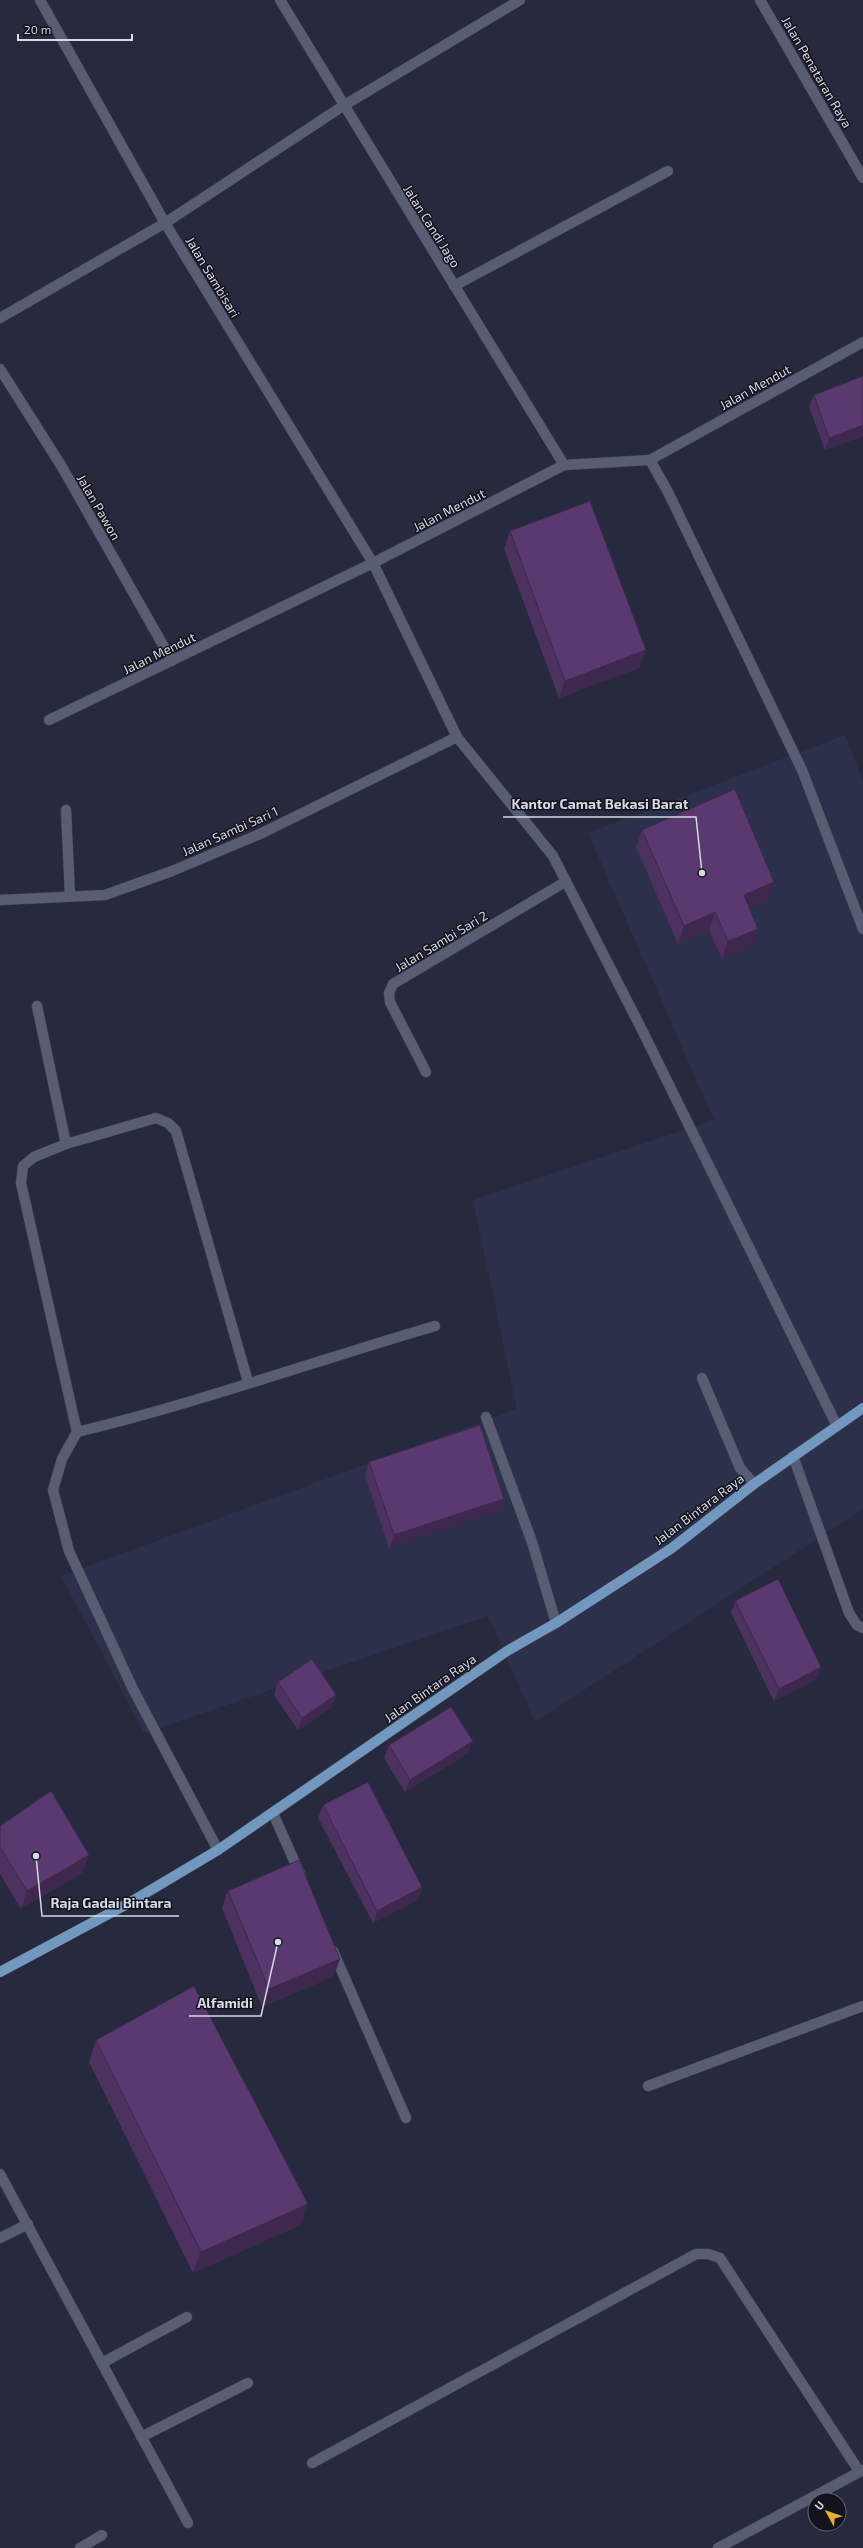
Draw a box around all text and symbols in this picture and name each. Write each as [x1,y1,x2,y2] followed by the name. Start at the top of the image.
[778,13,856,131] street label: Jalan Penataran Raya
[18,16,132,42] scale bar
[24,22,51,36] text: 20 m
[400,182,464,270] street label: Jalan Candi Jago
[183,234,243,320] street label: Jalan Sambisari
[717,361,793,413] street label: Jalan Mendut
[74,471,124,543] street label: Jalan Pawon
[410,485,488,535] street label: Jalan Mendut
[120,629,198,677] street label: Jalan Mendut
[503,791,696,817] callout: Kantor Camat Bekasi Barat
[512,795,689,812] text: Kantor Camat Bekasi Barat
[180,803,280,859] street label: Jalan Sambi Sari 1
[392,907,490,975] street label: Jalan Sambi Sari 2
[651,1470,747,1548] street label: Jalan Bintara Raya
[381,1650,479,1726] street label: Jalan Bintara Raya
[42,1890,179,1916] callout: Raja Gadai Bintara
[50,1894,172,1911] text: Raja Gadai Bintara
[189,1990,261,2016] callout: Alfamidi
[197,1994,253,2011] text: Alfamidi
[807,2492,847,2532] north arrow
[812,2498,826,2512] text: U

